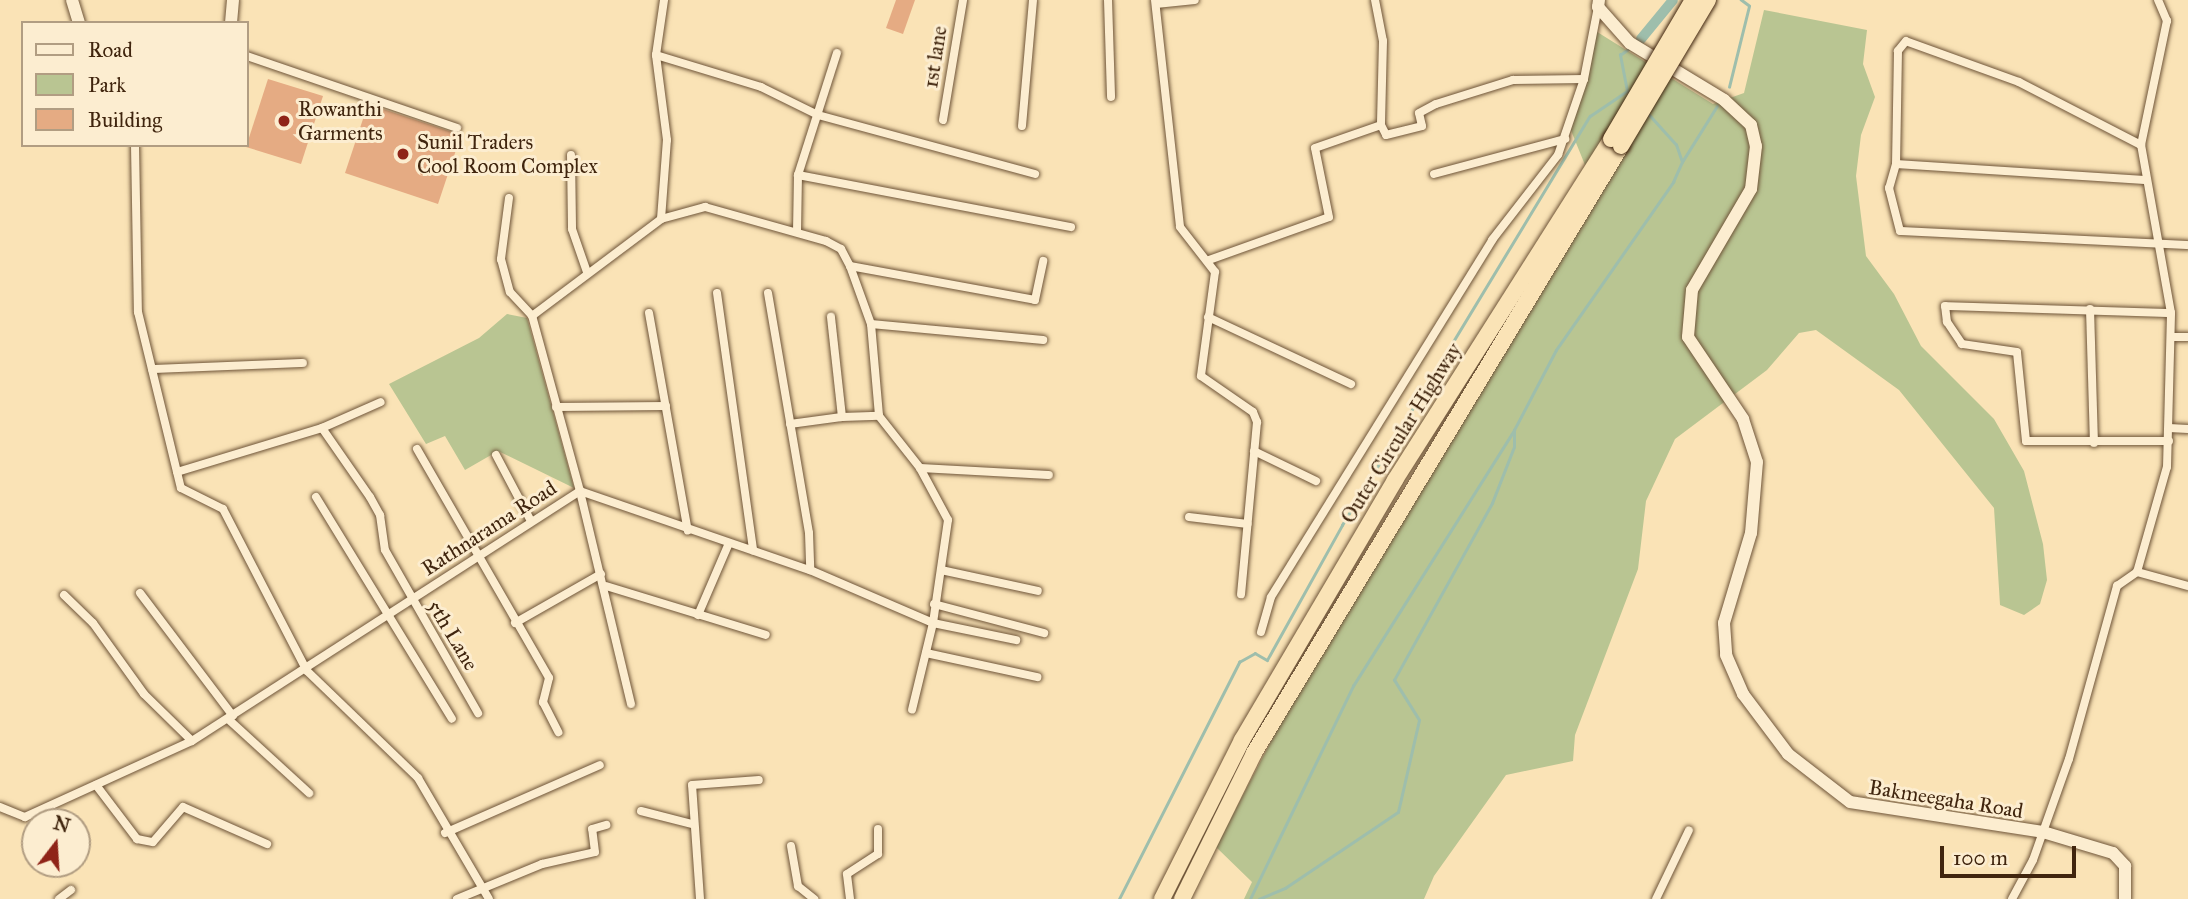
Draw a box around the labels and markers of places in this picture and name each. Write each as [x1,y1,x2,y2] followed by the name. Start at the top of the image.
[298,96,383,146] place label: Rowanthi Garments
[276,113,292,129] marker: Rowanthi Garments
[417,129,598,179] place label: Sunil Traders Cool Room Complex
[395,146,411,162] marker: Sunil Traders Cool Room Complex

